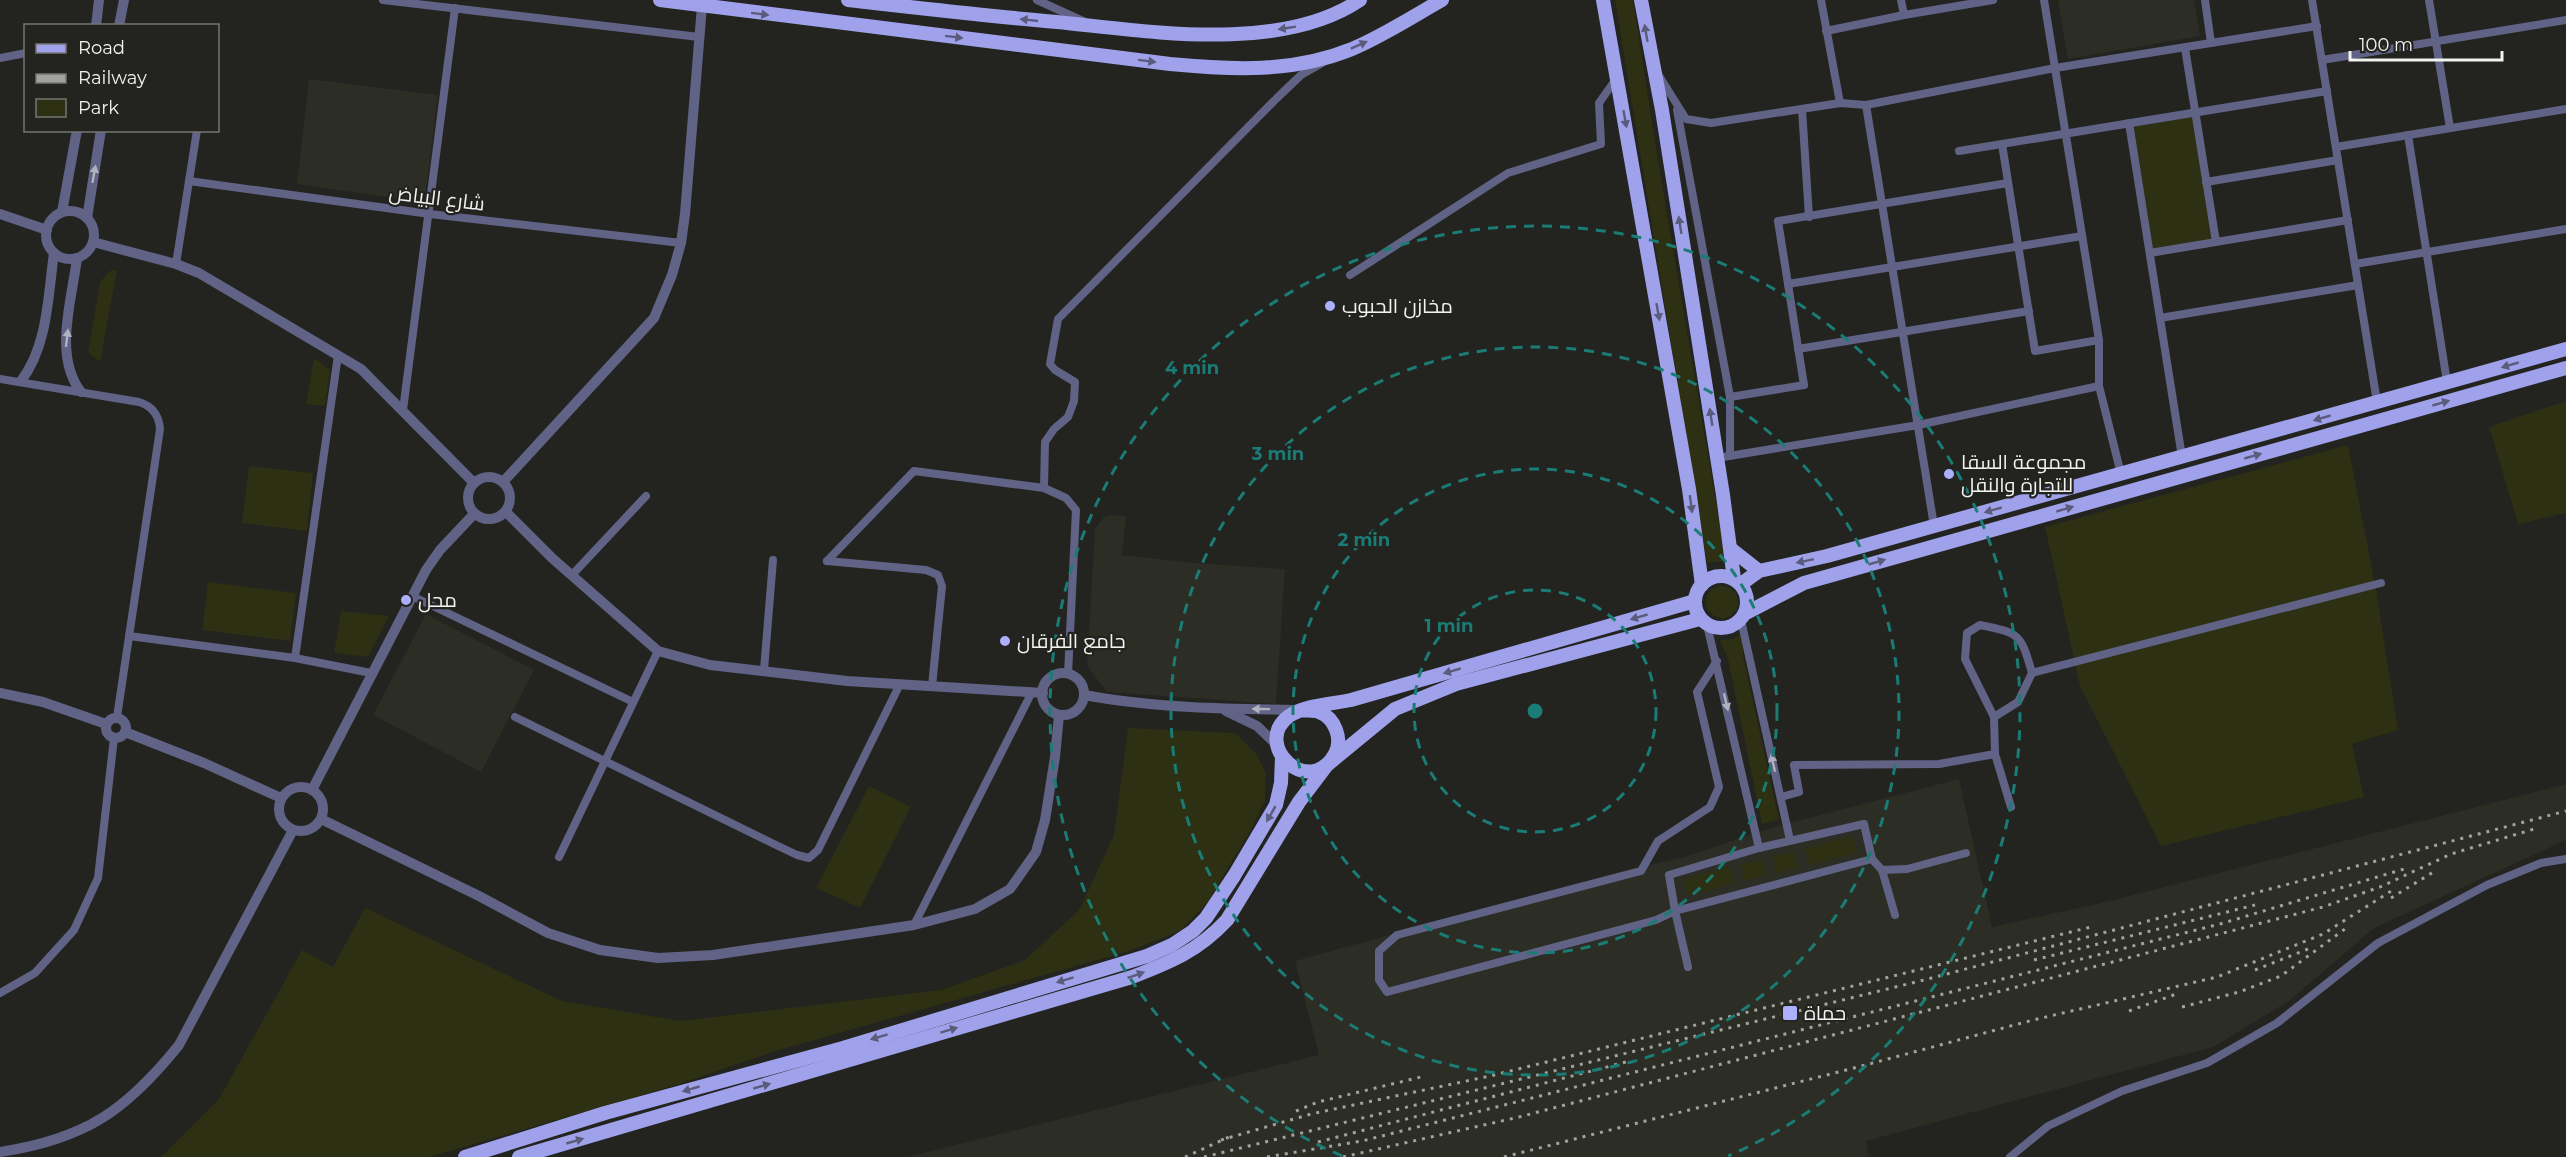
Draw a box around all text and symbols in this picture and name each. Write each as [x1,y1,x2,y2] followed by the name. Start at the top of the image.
[751,9,770,18] one-way arrow
[1020,15,1039,25] one-way arrow
[1641,23,1650,42] one-way arrow
[24,24,219,132] legend
[1277,24,1296,33] one-way arrow
[2350,24,2502,62] scale bar
[944,33,963,42] one-way arrow
[2359,34,2413,56] text: 100 m
[78,37,125,59] text: Road
[1351,41,1368,50] one-way arrow
[1138,57,1157,66] one-way arrow
[78,67,147,89] text: Railway
[78,97,119,119] text: Park
[1621,110,1630,129] one-way arrow
[90,164,99,183] one-way arrow
[387,180,486,218] street label: شارع البياض
[1675,215,1684,234] one-way arrow
[1342,294,1453,319] place label: مخازن الحبوب
[1323,299,1337,313] marker: مخازن الحبوب
[1654,302,1663,321] one-way arrow
[62,328,72,347] one-way arrow
[1165,357,1219,379] text: 4 min
[2501,361,2519,370] one-way arrow
[2431,398,2450,408] one-way arrow
[1706,408,1715,427] one-way arrow
[2313,413,2331,423] one-way arrow
[1251,443,1304,465] text: 3 min
[1961,450,2086,498] place label: مجموعة السقا للتجارة والنقل
[2244,451,2262,460] one-way arrow
[1942,467,1956,481] marker: مجموعة السقا للتجارة والنقل
[1686,494,1695,513] one-way arrow
[2056,504,2074,513] one-way arrow
[1984,506,2002,515] one-way arrow
[1338,529,1390,551] text: 2 min
[1795,557,1814,567] one-way arrow
[1869,557,1887,566] one-way arrow
[418,588,457,613] place label: محل
[399,593,413,607] marker: محل
[1630,613,1648,622] one-way arrow
[1425,615,1473,637] text: 1 min
[1017,629,1126,655] place label: جامع الفرقان
[998,634,1012,648] marker: جامع الفرقان
[1442,667,1460,676] one-way arrow
[1722,693,1731,712] one-way arrow
[1525,701,1545,721] centre of rings
[1251,705,1270,714] one-way arrow
[1768,753,1777,772] one-way arrow
[1266,806,1276,823] one-way arrow
[1127,970,1145,980] one-way arrow
[1056,976,1074,985] one-way arrow
[1804,1001,1846,1025] place label: حماة
[1781,1004,1799,1022] marker: حماة
[940,1025,958,1034] one-way arrow
[870,1033,888,1042] one-way arrow
[753,1080,771,1090] one-way arrow
[682,1085,700,1094] one-way arrow
[566,1135,584,1145] one-way arrow

